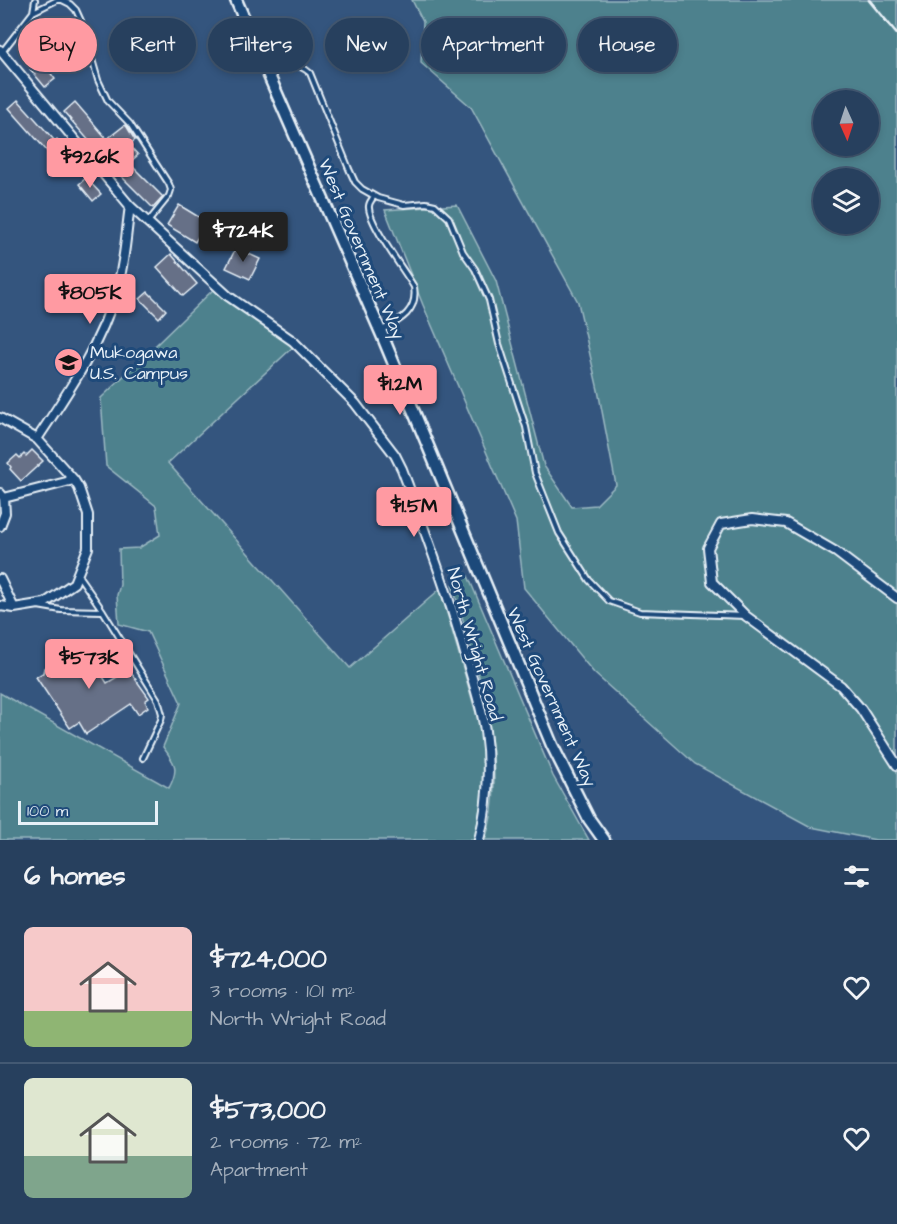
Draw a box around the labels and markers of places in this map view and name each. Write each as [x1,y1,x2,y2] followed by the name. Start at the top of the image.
[48,138,132,189] pin: $926K
[201,212,285,263] pin: $724K
[48,274,132,325] pin: $805K
[90,340,188,386] place label: Mukogawa U.S. Campus
[53,346,85,378] school or university icon: Mukogawa U.S. Campus
[358,365,442,416] pin: $1.2M
[372,487,456,538] pin: $1.5M
[47,639,131,690] pin: $573K

